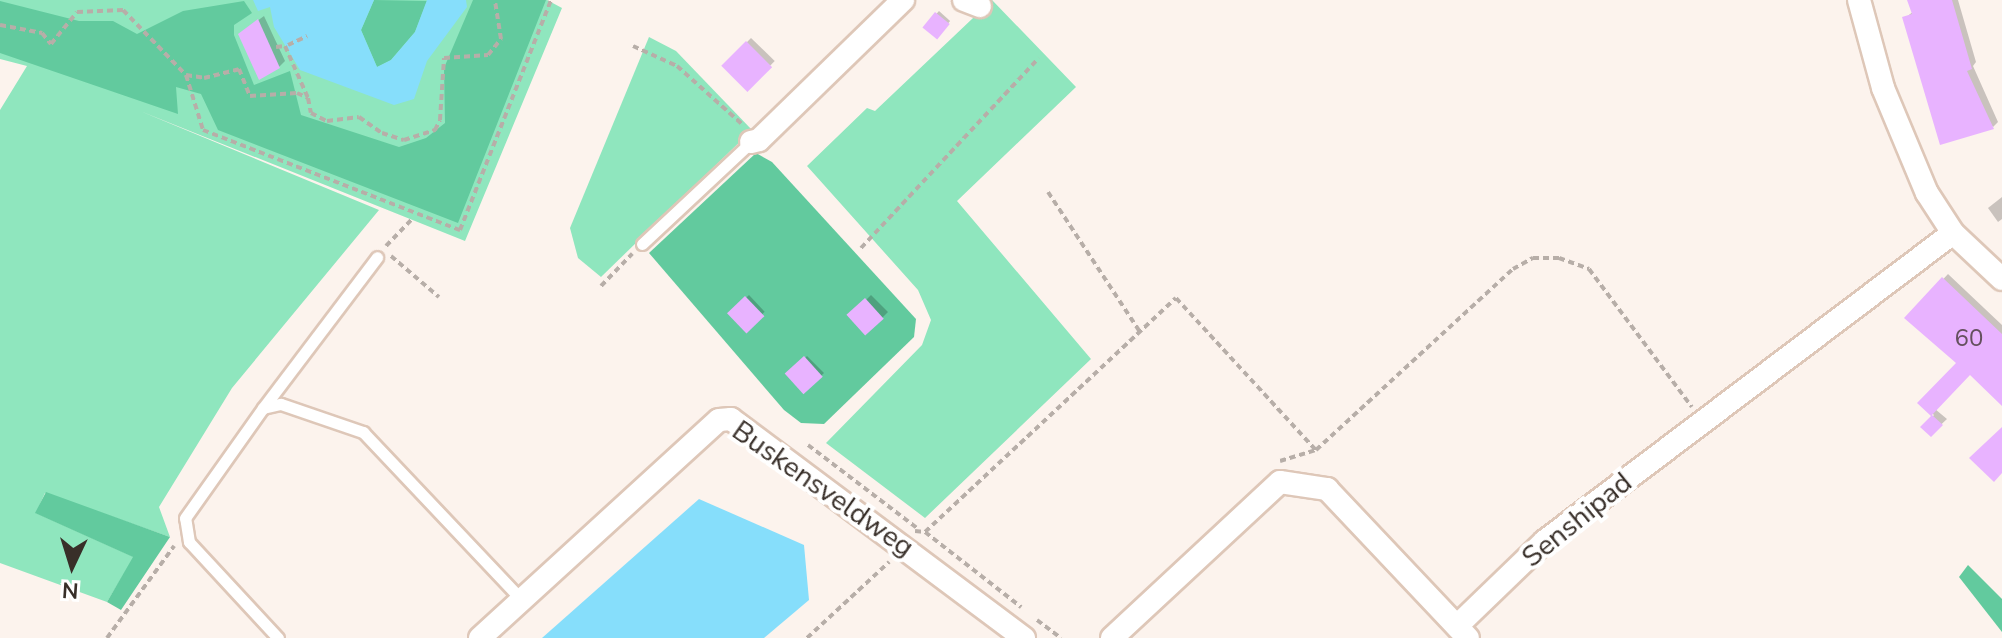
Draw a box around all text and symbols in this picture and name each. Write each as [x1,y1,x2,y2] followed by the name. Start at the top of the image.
[1955,325,1983,353] house number: 60
[726,414,920,564] street label: Buskensveldweg
[1515,466,1639,574] street label: Senshipad
[32,526,112,606] north arrow
[61,574,80,605] text: N

